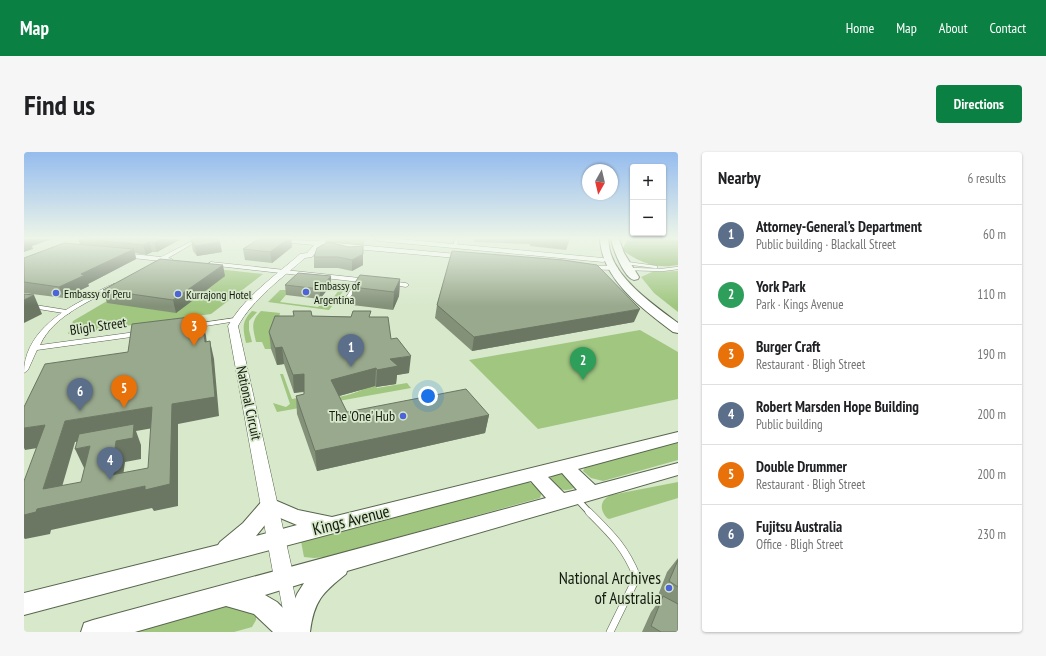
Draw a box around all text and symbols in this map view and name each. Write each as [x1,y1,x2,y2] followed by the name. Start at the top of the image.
[20,16,49,40] text: Map
[846,19,874,37] text: Home
[896,19,917,37] text: Map
[939,19,968,37] text: About
[990,19,1026,37] text: Contact
[936,85,1022,123] button: Directions
[24,86,95,123] text: Find us
[582,164,618,200] north arrow
[630,164,666,236] map controls
[630,164,666,200] button: +
[718,167,761,189] text: Nearby
[967,170,1006,187] text: 6 results
[630,200,666,236] button: −
[756,217,922,236] text: Attorney-General’s Department
[728,226,734,243] text: 1
[983,226,1006,243] text: 60 m
[756,236,896,253] text: Public building · Blackall Street
[756,277,806,296] text: York Park
[314,278,361,307] place label: Embassy of Argentina
[64,286,131,301] place label: Embassy of Peru
[728,286,734,303] text: 2
[977,286,1006,303] text: 110 m
[186,287,252,302] place label: Kurrajong Hotel
[301,287,311,297] marker: Embassy of Argentina
[51,288,61,298] marker: Embassy of Peru
[173,289,183,299] marker: Kurrajong Hotel
[756,296,844,313] text: Park · Kings Avenue
[68,313,128,339] street label: Bligh Street
[181,313,207,346] pin: 3
[338,334,364,367] pin: 1
[756,337,820,356] text: Burger Craft
[728,346,734,363] text: 3
[977,346,1006,363] text: 190 m
[570,347,596,380] pin: 2
[756,356,865,373] text: Restaurant · Bligh Street
[232,364,266,442] street label: National Circuit
[111,375,137,408] pin: 5
[67,378,93,411] pin: 6
[418,386,438,406] your location
[756,397,919,416] text: Robert Marsden Hope Building
[728,406,734,423] text: 4
[977,406,1006,423] text: 200 m
[329,407,395,425] place label: The 'One' Hub
[398,411,408,421] marker: The 'One' Hub
[756,416,823,433] text: Public building
[97,447,123,480] pin: 4
[756,457,847,476] text: Double Drummer
[728,466,734,483] text: 5
[977,466,1006,483] text: 200 m
[756,476,865,493] text: Restaurant · Bligh Street
[310,500,392,540] street label: Kings Avenue
[756,517,842,536] text: Fujitsu Australia
[728,526,734,543] text: 6
[977,526,1006,543] text: 230 m
[756,536,843,553] text: Office · Bligh Street
[559,567,661,609] place label: National Archives of Australia
[664,583,674,593] marker: National Archives of Australia

